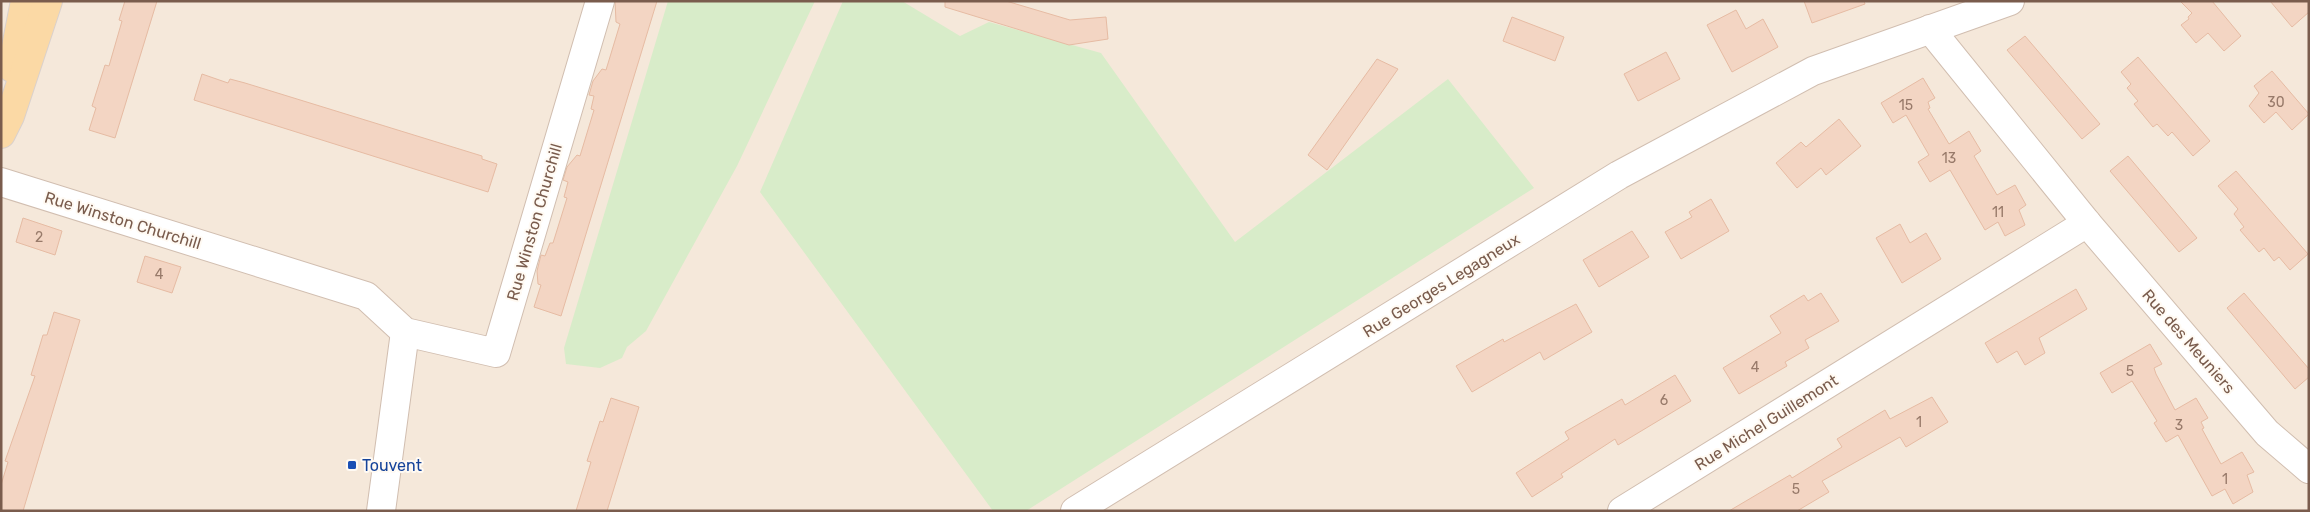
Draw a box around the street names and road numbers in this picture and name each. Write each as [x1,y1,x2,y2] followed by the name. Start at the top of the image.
[503,141,566,303] street label: Rue Winston Churchill
[42,188,203,253] street label: Rue Winston Churchill
[1359,229,1523,341] street label: Rue Georges Legagneux
[2138,285,2239,397] street label: Rue des Meuniers
[1691,371,1841,474] street label: Rue Michel Guillemont

